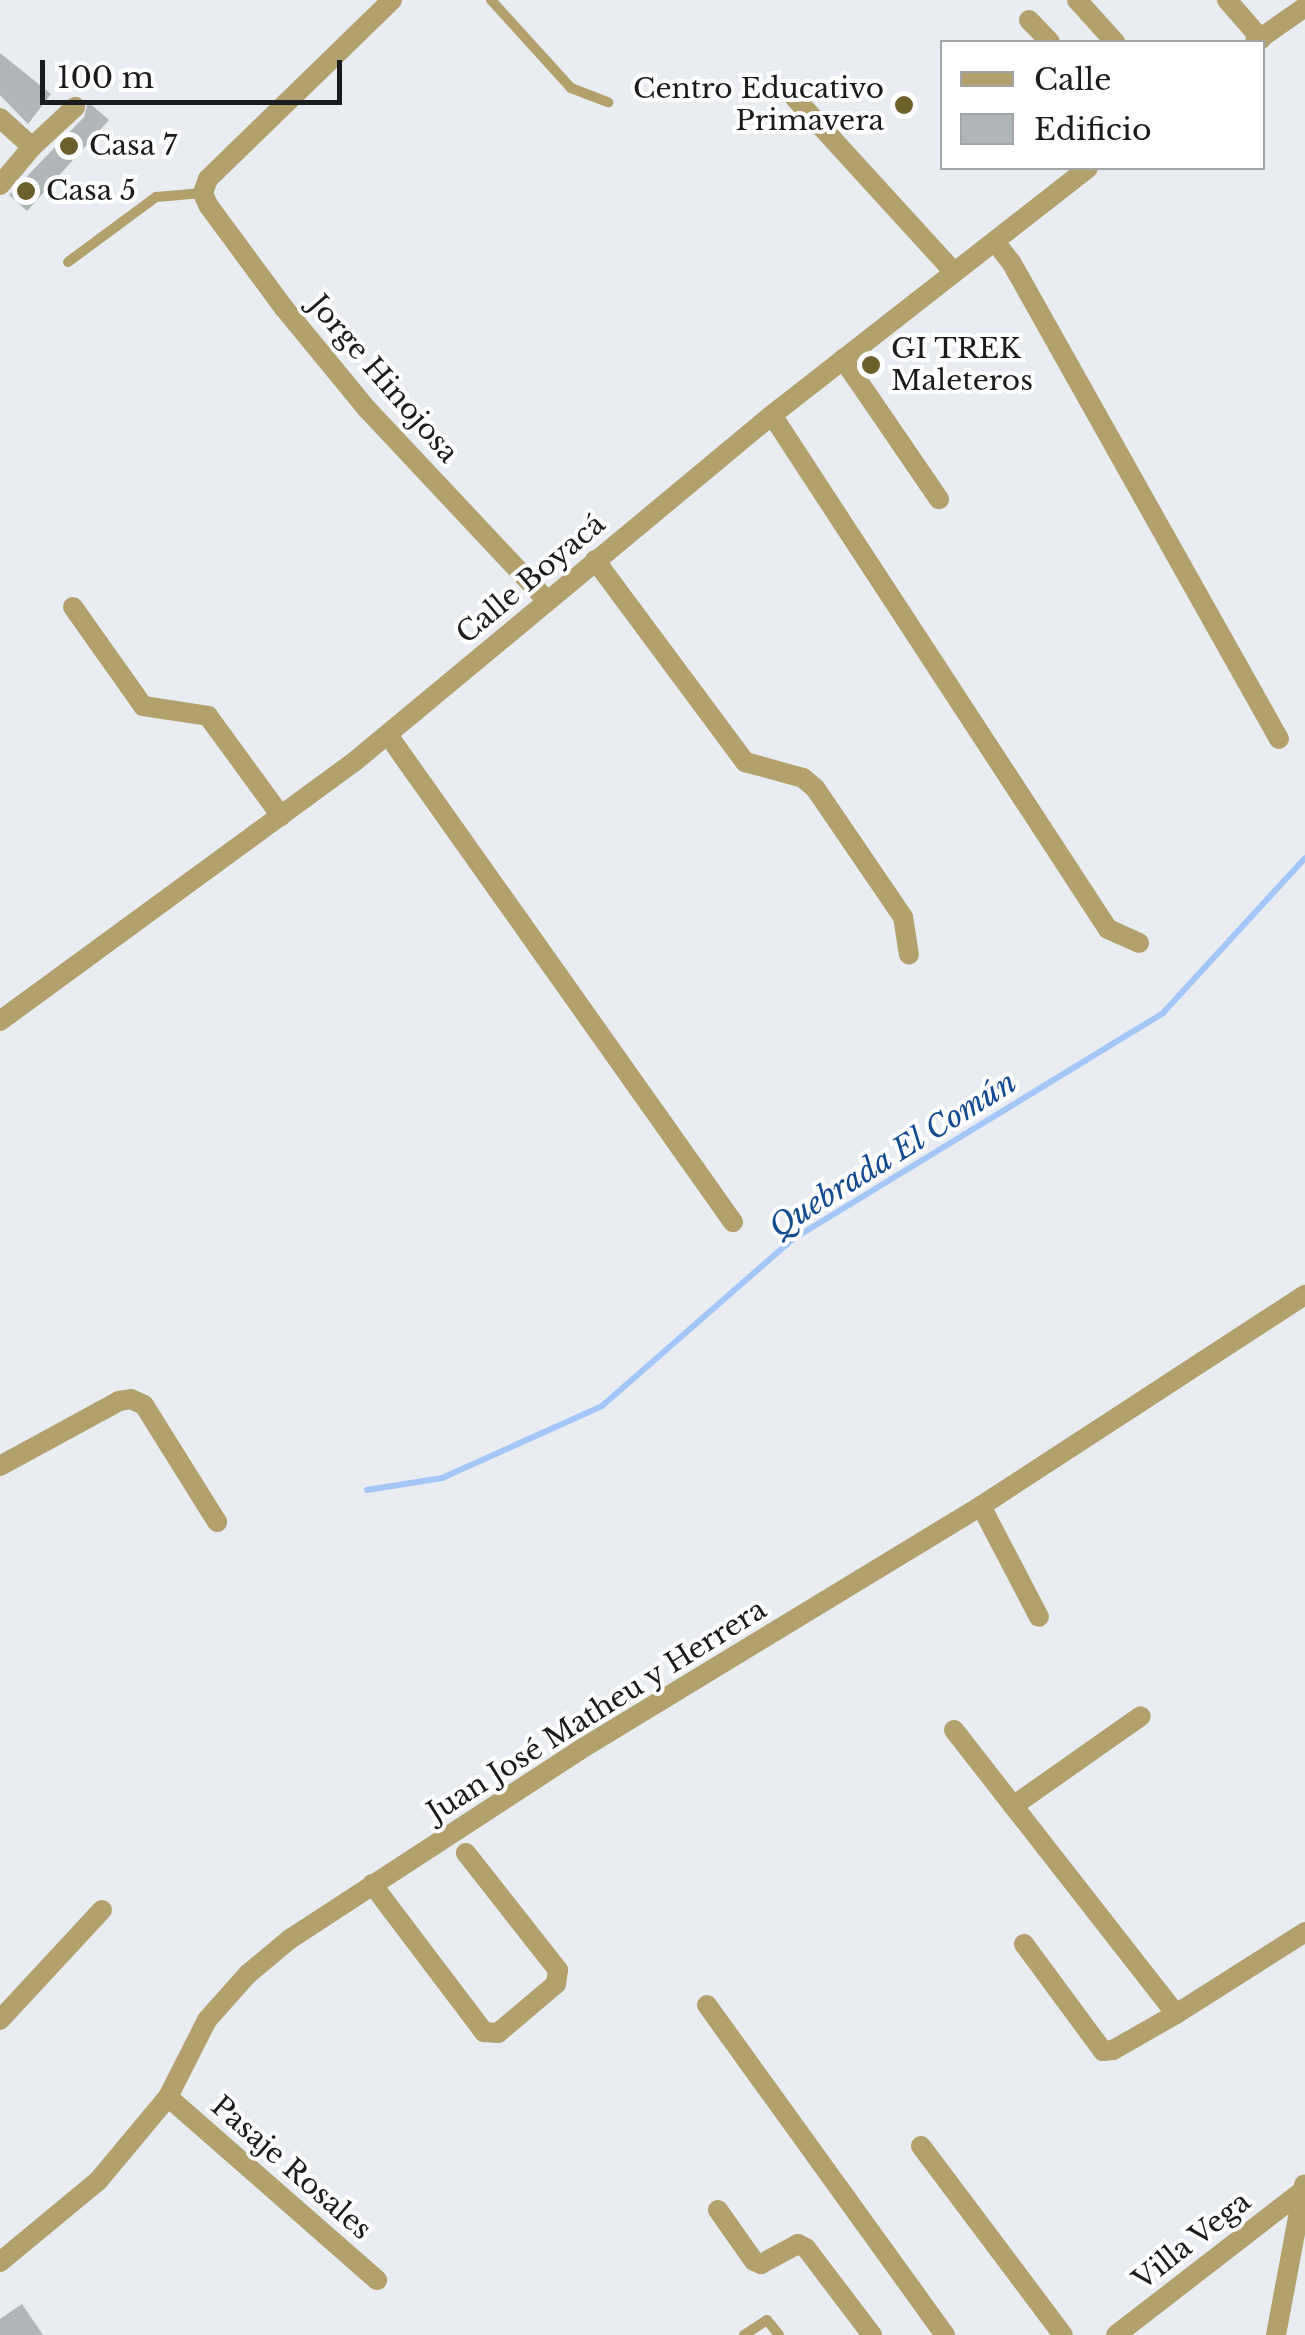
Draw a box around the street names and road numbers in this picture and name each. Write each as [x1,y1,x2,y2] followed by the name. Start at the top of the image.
[301,288,465,470] street label: Jorge Hinojosa
[450,507,612,651] street label: Calle Boyacá
[421,1592,773,1830] street label: Juan José Matheu y Herrera
[204,2089,378,2247] street label: Pasaje Rosales
[1126,2184,1258,2298] street label: Villa Vega

